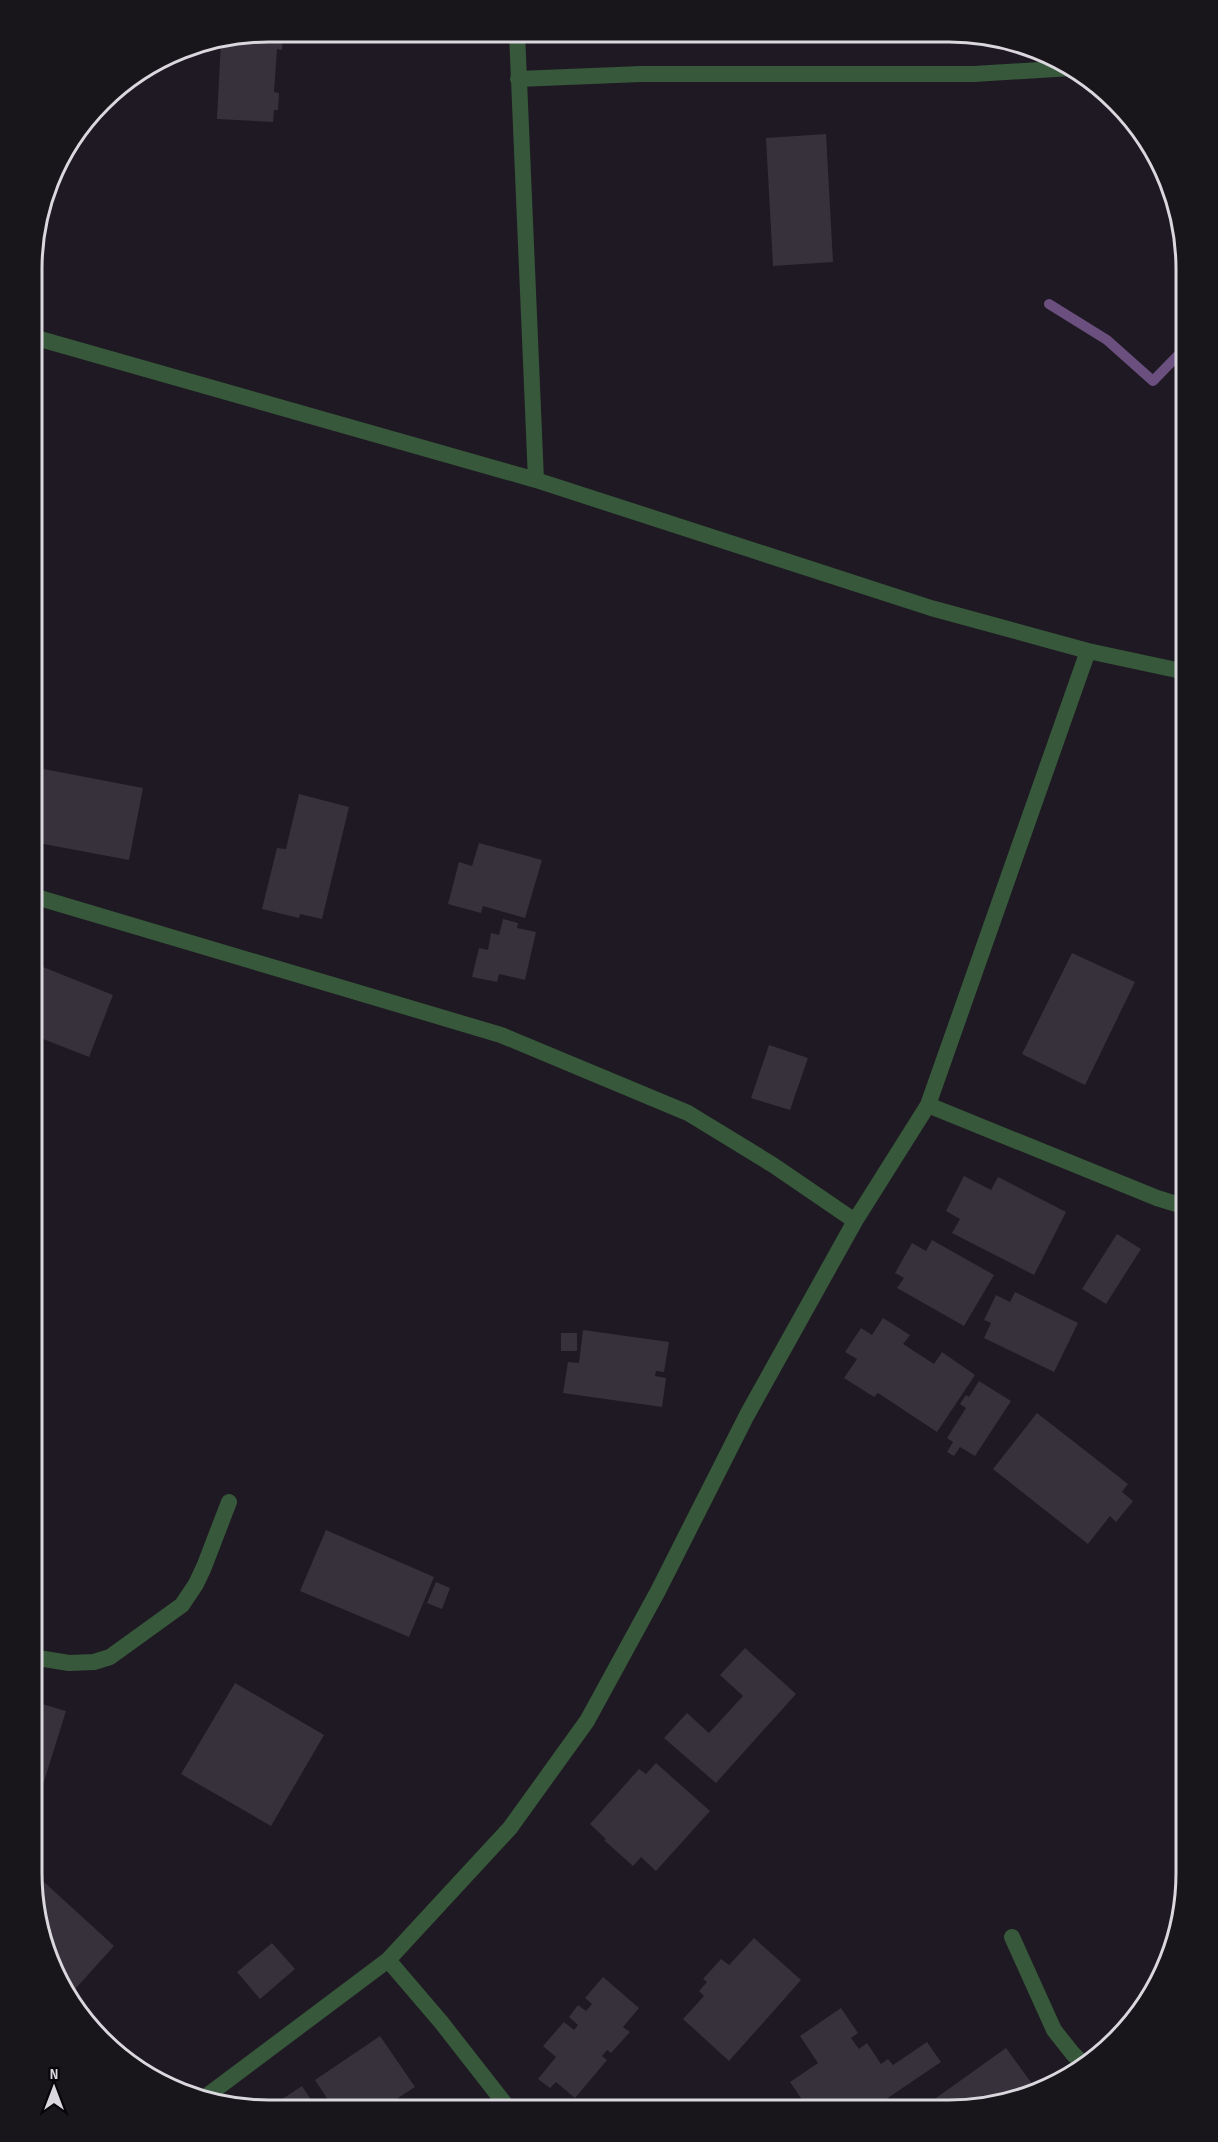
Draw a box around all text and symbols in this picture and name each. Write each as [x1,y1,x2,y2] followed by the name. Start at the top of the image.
[24,2058,84,2118] north arrow
[50,2065,58,2084] text: N

